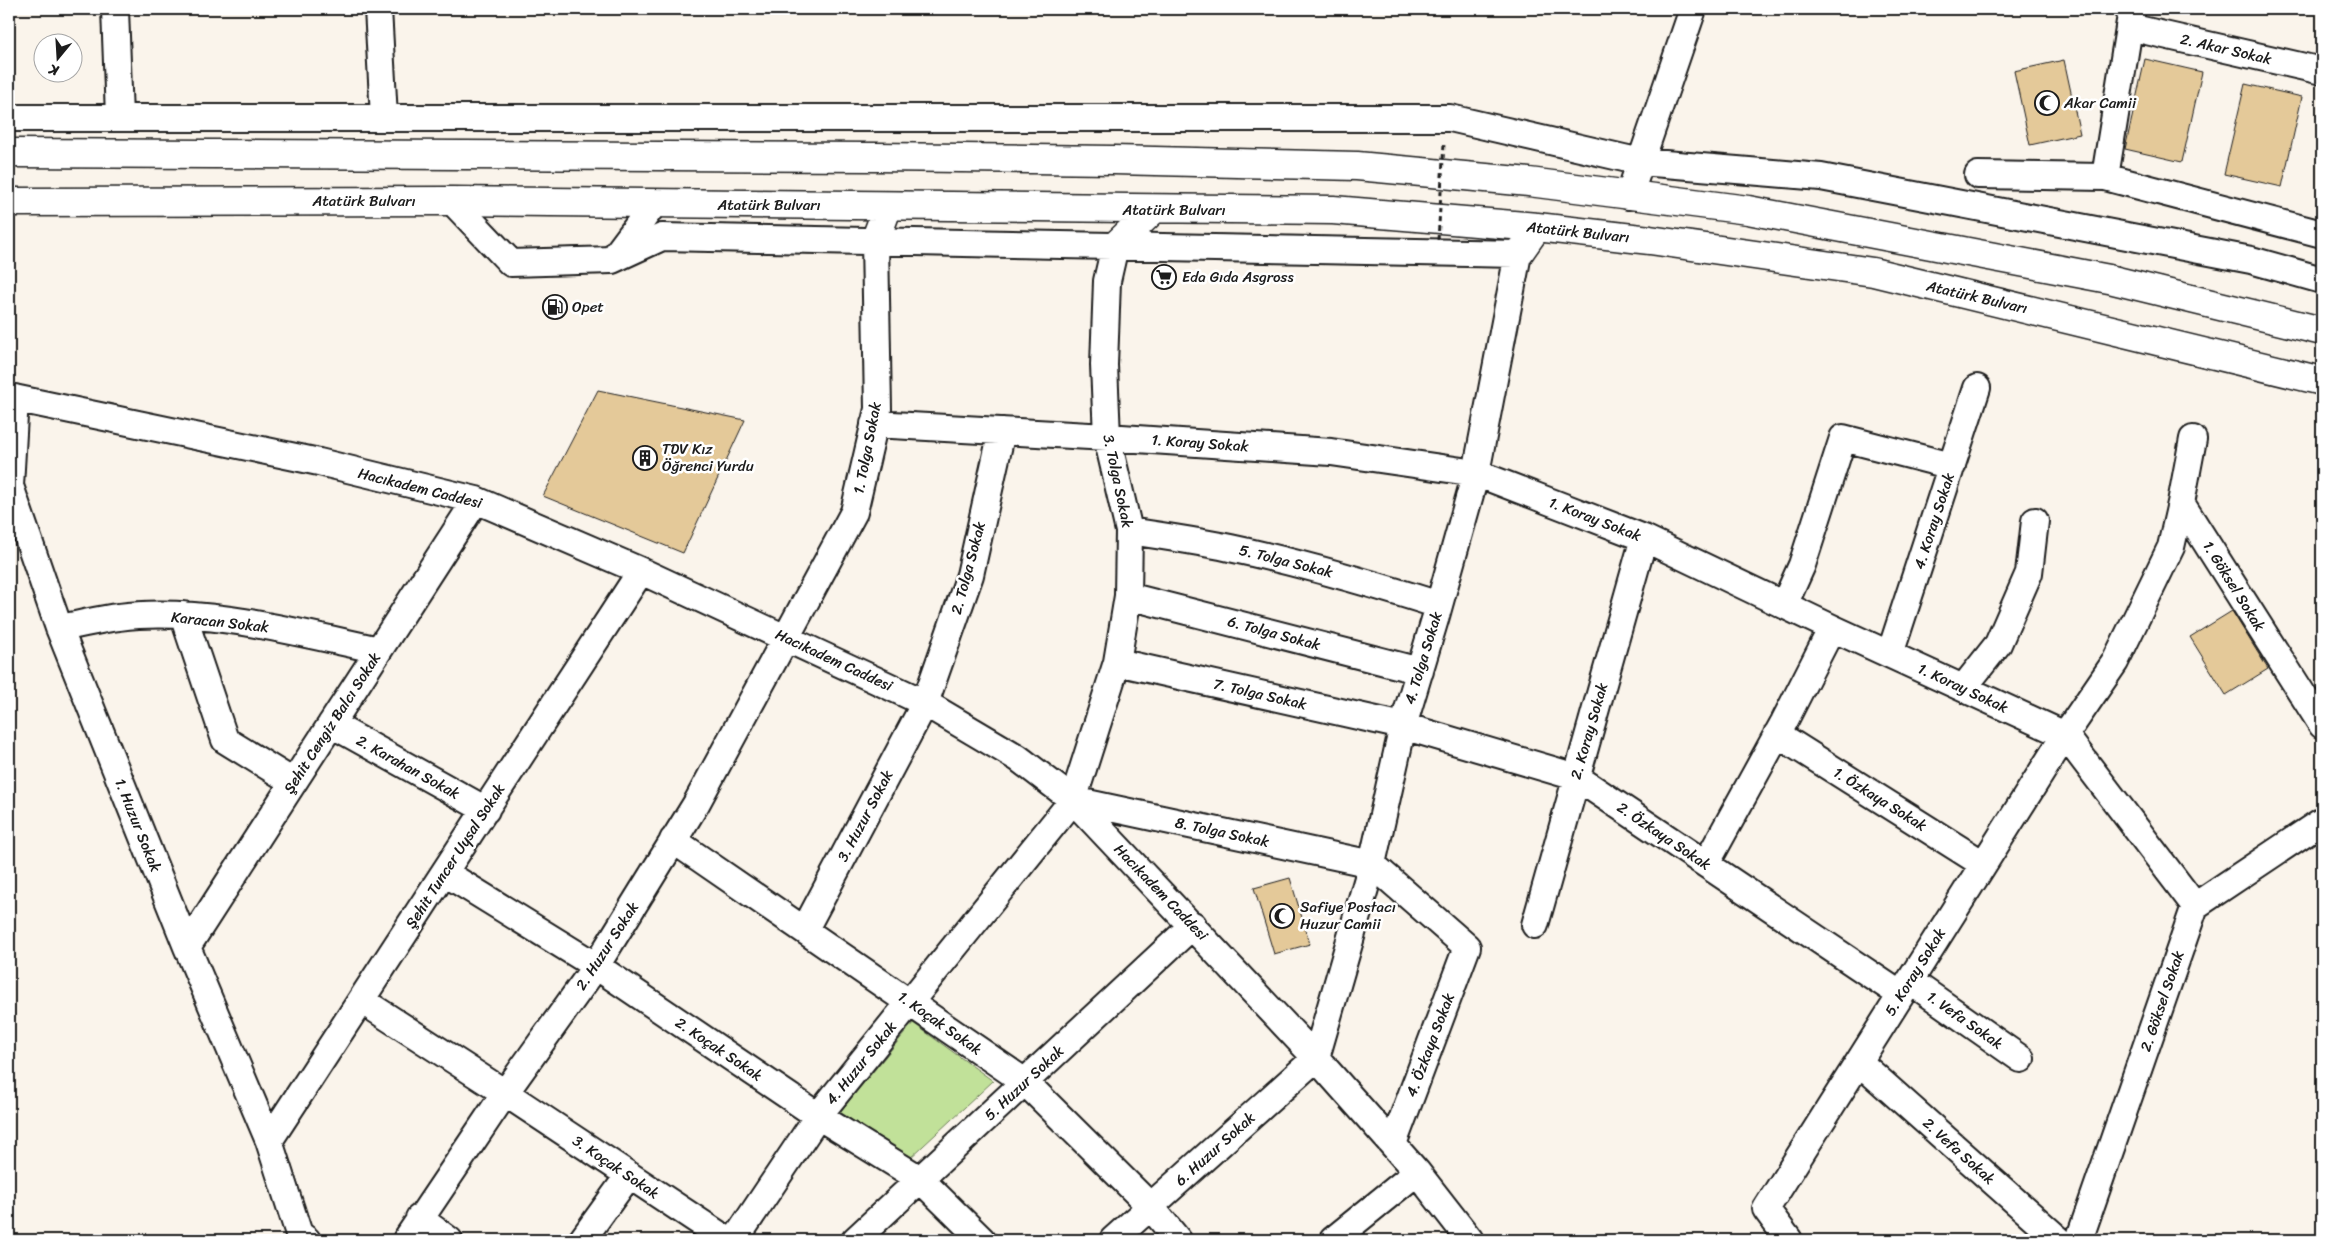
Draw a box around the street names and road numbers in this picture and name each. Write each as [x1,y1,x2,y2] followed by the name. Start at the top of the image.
[2178,26,2275,72] street label: 2. Akar Sokak
[311,188,416,214] street label: Atatürk Bulvarı
[716,192,821,218] street label: Atatürk Bulvarı
[1121,197,1226,223] street label: Atatürk Bulvarı
[1524,214,1631,250] street label: Atatürk Bulvarı
[1923,273,2030,321] street label: Atatürk Bulvarı
[845,399,889,496] street label: 1. Tolga Sokak
[1151,427,1250,459] street label: 1. Koray Sokak
[1095,432,1141,531] street label: 3. Tolga Sokak
[355,460,486,516] street label: Hacıkadem Caddesi
[1906,468,1962,573] street label: 4. Koray Sokak
[1545,489,1646,549] street label: 1. Koray Sokak
[943,518,993,617] street label: 2. Tolga Sokak
[2196,535,2272,637] street label: 1. Göksel Sokak
[1236,537,1337,585] street label: 5. Tolga Sokak
[170,604,270,640] street label: Karacan Sokak
[1397,607,1450,708] street label: 4. Tolga Sokak
[1225,608,1324,658] street label: 6. Tolga Sokak
[771,621,898,699] street label: Hacıkadem Caddesi
[276,647,388,799] street label: Şehit Cengiz Balcı Sokak
[1913,656,2014,721] street label: 1. Koray Sokak
[1211,671,1310,718] street label: 7. Tolga Sokak
[1563,679,1615,782] street label: 2. Koray Sokak
[351,728,465,806] street label: 2. Karahan Sokak
[1828,760,1932,838] street label: 1. Özkaya Sokak
[830,764,901,867] street label: 3. Huzur Sokak
[107,774,169,877] street label: 1. Huzur Sokak
[398,777,512,934] street label: Şehit Tuncer Uysal Sokak
[1612,795,1716,877] street label: 2. Özkaya Sokak
[1173,809,1273,855] street label: 8. Tolga Sokak
[1108,837,1215,947] street label: Hacıkadem Caddesi
[569,896,646,996] street label: 2. Huzur Sokak
[1877,922,1953,1021] street label: 5. Koray Sokak
[2133,947,2191,1055] street label: 2. Göksel Sokak
[892,984,988,1062] street label: 1. Koçak Sokak
[1921,984,2009,1056] street label: 1. Vefa Sokak
[1398,989,1462,1101] street label: 4. Özkaya Sokak
[670,1010,768,1088] street label: 2. Koçak Sokak
[819,1014,904,1111] street label: 4. Huzur Sokak
[978,1038,1071,1127] street label: 5. Huzur Sokak
[1169,1105,1262,1192] street label: 6. Huzur Sokak
[1917,1111,2001,1191] street label: 2. Vefa Sokak
[567,1128,665,1206] street label: 3. Koçak Sokak

